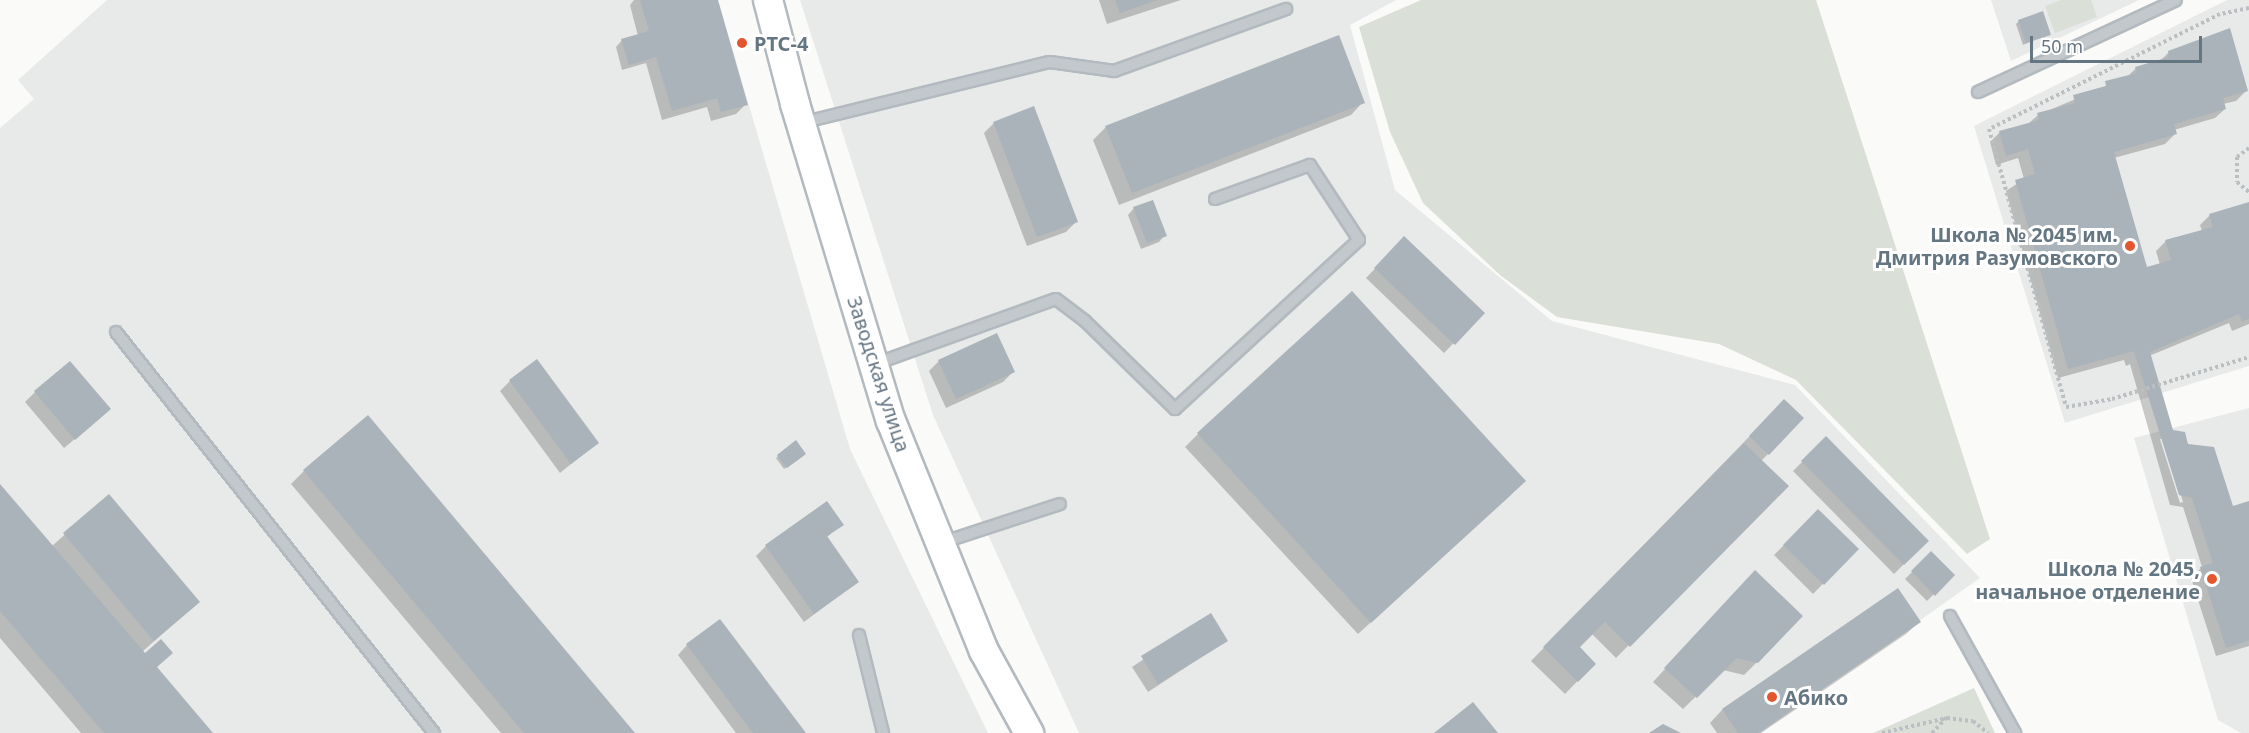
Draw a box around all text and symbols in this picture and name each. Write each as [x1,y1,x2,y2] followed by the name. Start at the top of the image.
[2033,24,2206,62] scale bar
[754,31,808,55] place label: РТС-4
[2041,34,2083,58] text: 50 m
[735,36,749,50] marker: РТС-4
[1876,222,2118,269] place label: Школа № 2045 им. Дмитрия Разумовского
[2123,239,2137,253] marker: Школа № 2045 им. Дмитрия Разумовского
[842,293,916,455] street label: Заводская улица
[1975,556,2200,603] place label: Школа № 2045, начальное отделение
[2205,572,2219,586] marker: Школа № 2045, начальное отделение
[1784,685,1848,709] place label: Абико
[1765,690,1779,704] marker: Абико

